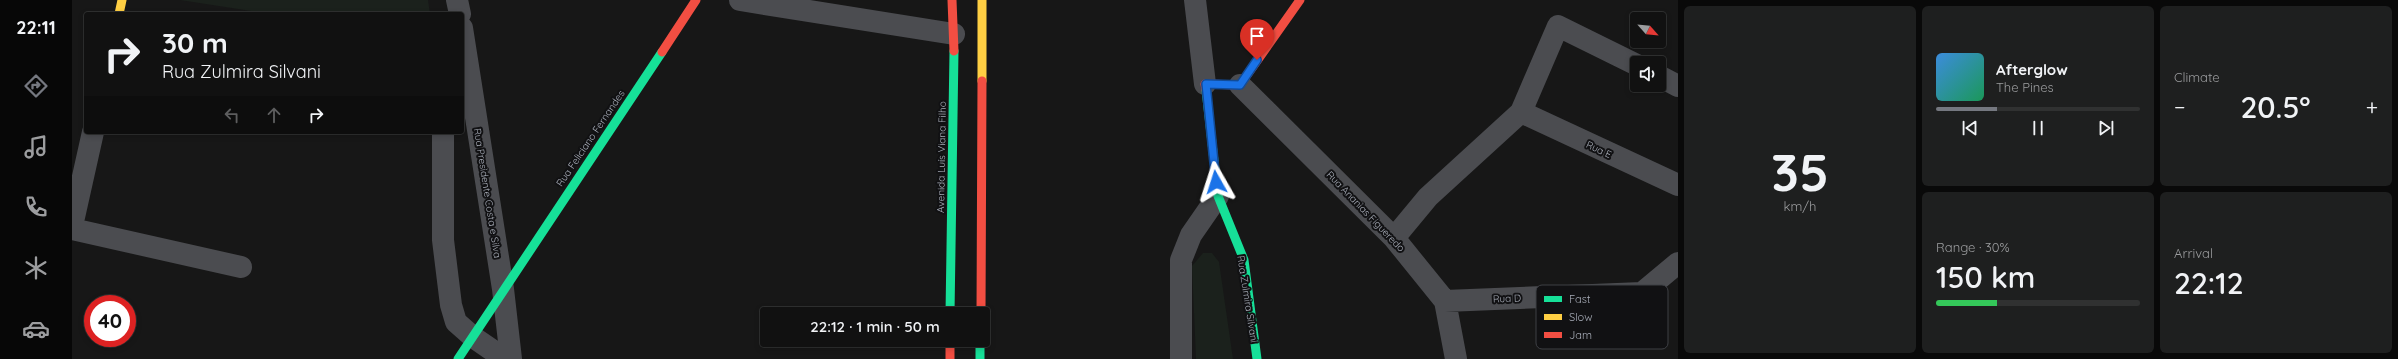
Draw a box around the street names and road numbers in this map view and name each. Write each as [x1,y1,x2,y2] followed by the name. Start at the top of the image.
[553,87,628,189] street label: Rua Feliciano Fernandes
[934,101,949,213] street label: Avenida Luís Viana Filho
[471,127,504,259] street label: Rua Presidente Costa e Silva
[1584,138,1614,161] street label: Rua E
[1324,168,1408,255] street label: Rua Ananias Figueredo
[1234,254,1261,344] street label: Rua Zulmira Silvani
[1493,292,1521,305] street label: Rua D

